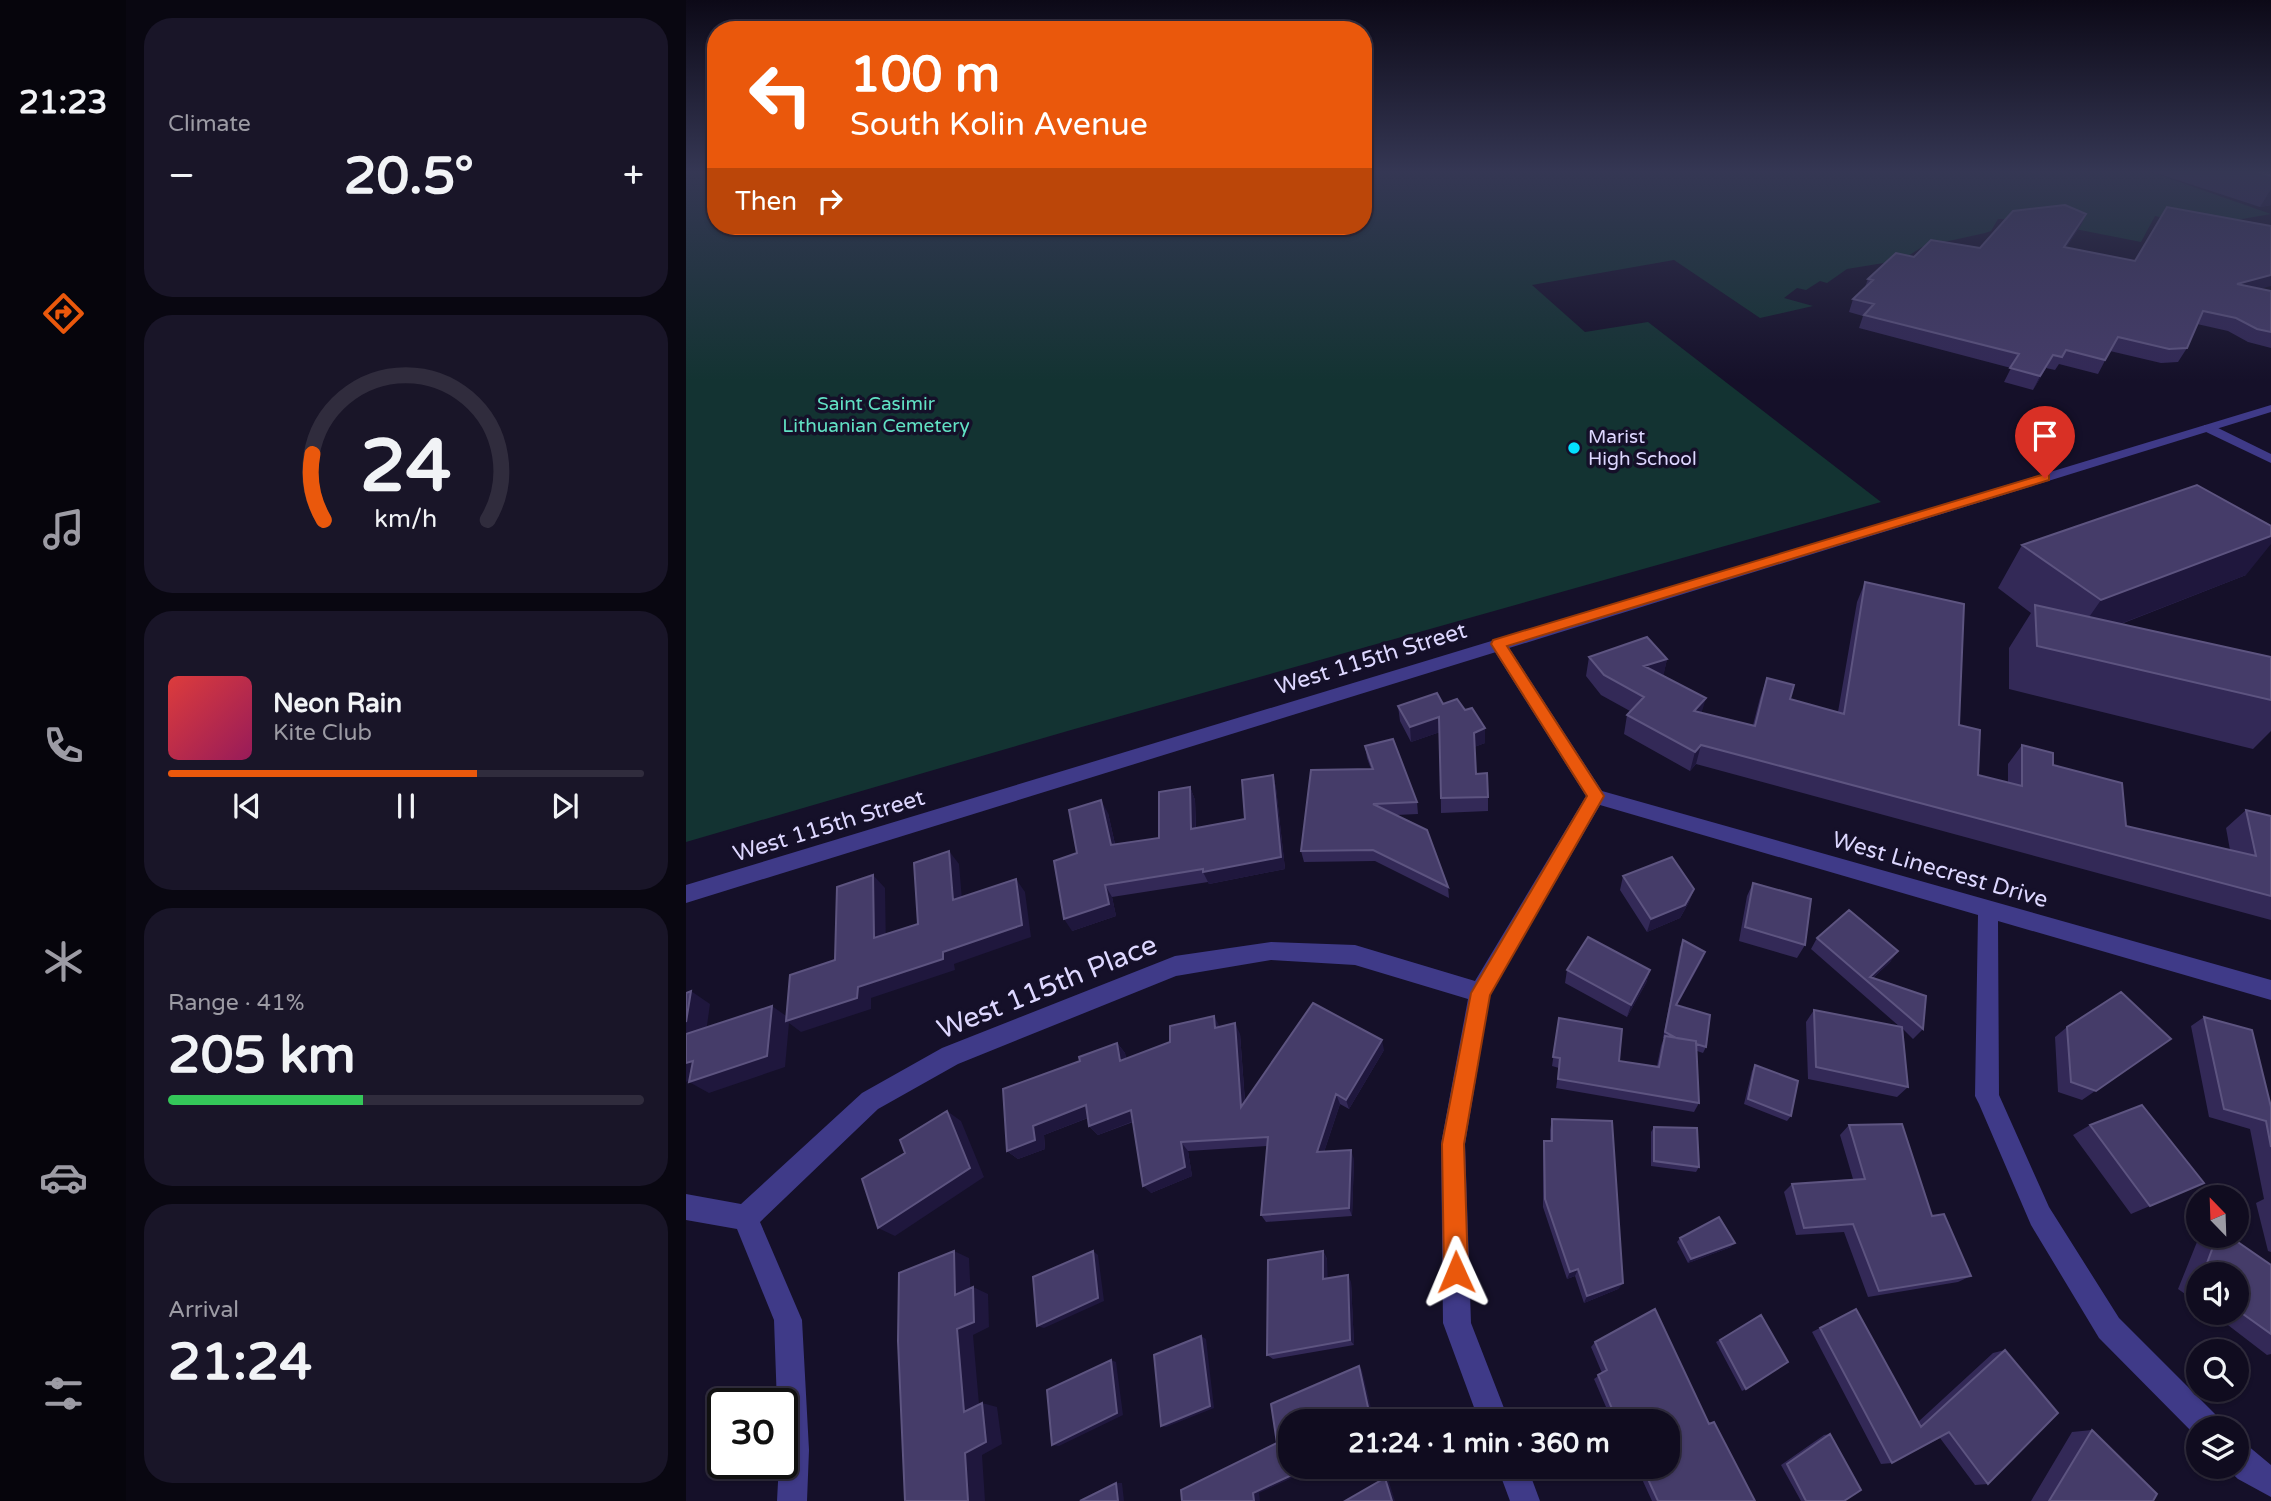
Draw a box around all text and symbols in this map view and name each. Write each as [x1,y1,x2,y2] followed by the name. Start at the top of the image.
[850,46,1000,105] text: 100 m
[735,49,826,140] icon: left
[19,84,107,122] text: 21:23
[850,106,1148,144] text: South Kolin Avenue
[168,110,251,138] text: Climate
[344,145,474,208] text: 20.5°
[168,153,195,199] text: −
[623,153,644,199] text: +
[811,182,849,220] icon: right
[735,186,797,217] text: Then
[39,289,88,338] icon: directions
[782,393,970,437] park label: Saint Casimir Lithuanian Cemetery
[2015,406,2075,478] pin
[2026,417,2064,455] icon: arrive
[360,423,452,511] text: 24
[1588,426,1697,470] place label: Marist High School
[1566,440,1582,456] marker: Marist High School
[375,504,437,534] text: km/h
[39,505,88,554] icon: music
[1272,616,1470,701] street label: West 115th Street
[273,688,402,719] text: Neon Rain
[273,719,372,747] text: Kite Club
[39,721,88,770] icon: phone
[730,783,928,868] street label: West 115th Street
[228,787,266,825] icon: previous
[387,787,425,825] icon: pause
[546,787,584,825] icon: next
[1829,826,2051,914] street label: West Linecrest Drive
[932,927,1162,1047] street label: West 115th Place
[39,937,88,986] icon: climate
[168,989,304,1017] text: Range · 41%
[168,1024,356,1087] text: 205 km
[39,1153,88,1202] icon: car
[2186,1185,2249,1248] north arrow
[2186,1185,2249,1479] map controls
[1419,1235,1493,1309] position arrow
[2186,1262,2249,1325] button: sound
[168,1296,239,1324] text: Arrival
[168,1331,312,1394] text: 21:24
[2186,1339,2249,1402] button: search
[39,1369,88,1418] icon: filters
[707,1388,798,1479] speed limit sign: 30
[2186,1416,2249,1479] button: layers
[1348,1428,1610,1459] text: 21:24 · 1 min · 360 m

